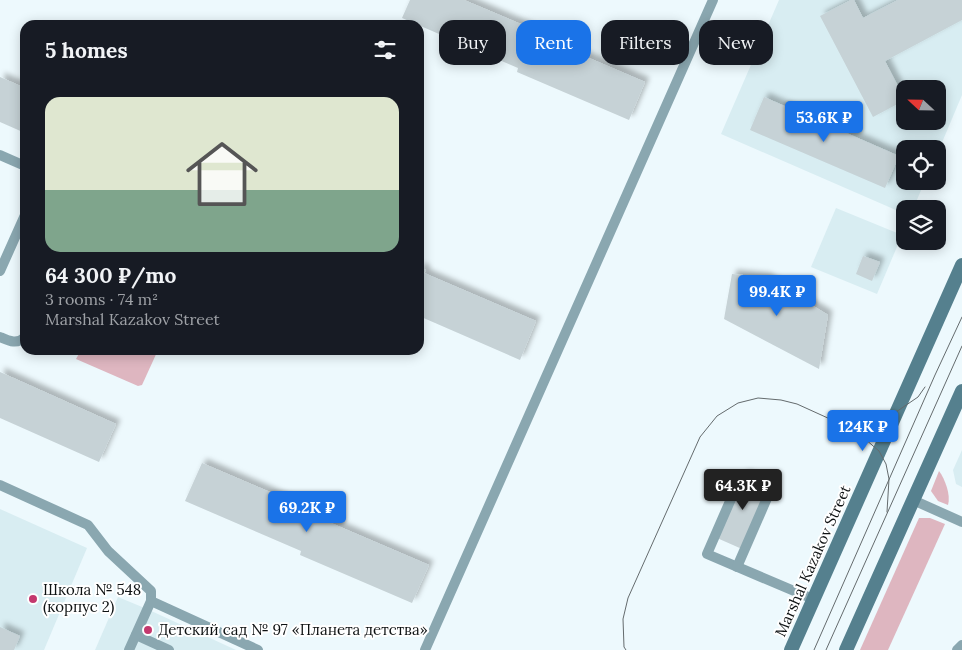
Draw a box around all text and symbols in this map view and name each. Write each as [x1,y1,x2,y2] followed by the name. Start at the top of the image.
[439,20,506,65] chip: Buy
[516,20,591,65] chip: Rent
[601,20,689,65] chip: Filters
[699,20,773,65] chip: New
[371,36,399,64] icon: filters
[45,37,128,64] text: 5 homes
[896,80,946,130] north arrow
[896,80,946,250] map controls
[778,100,870,143] pin: 53.6K ₽
[796,107,852,127] text: 53.6K ₽
[177,129,267,219] icon: home
[896,140,946,190] button: locate
[896,200,946,250] button: layers
[45,262,176,289] text: 64 300 ₽/mo
[731,274,823,317] pin: 99.4K ₽
[749,281,805,301] text: 99.4K ₽
[45,289,158,309] text: 3 rooms · 74 m²
[45,309,220,329] text: Marshal Kazakov Street
[822,410,904,452] pin: 124K ₽
[838,416,888,436] text: 124K ₽
[697,468,789,511] pin: 64.3K ₽
[715,475,771,495] text: 64.3K ₽
[771,482,855,639] street label: Marshal Kazakov Street
[261,490,353,533] pin: 69.2K ₽
[279,497,335,517] text: 69.2K ₽
[43,580,141,617] place label: Школа № 548 (корпус 2)
[27,593,39,605] marker: Школа № 548 (корпус 2)
[158,620,428,639] place label: Детский сад № 97 «Планета детства»
[142,624,154,636] marker: Детский сад № 97 «Планета детства»

